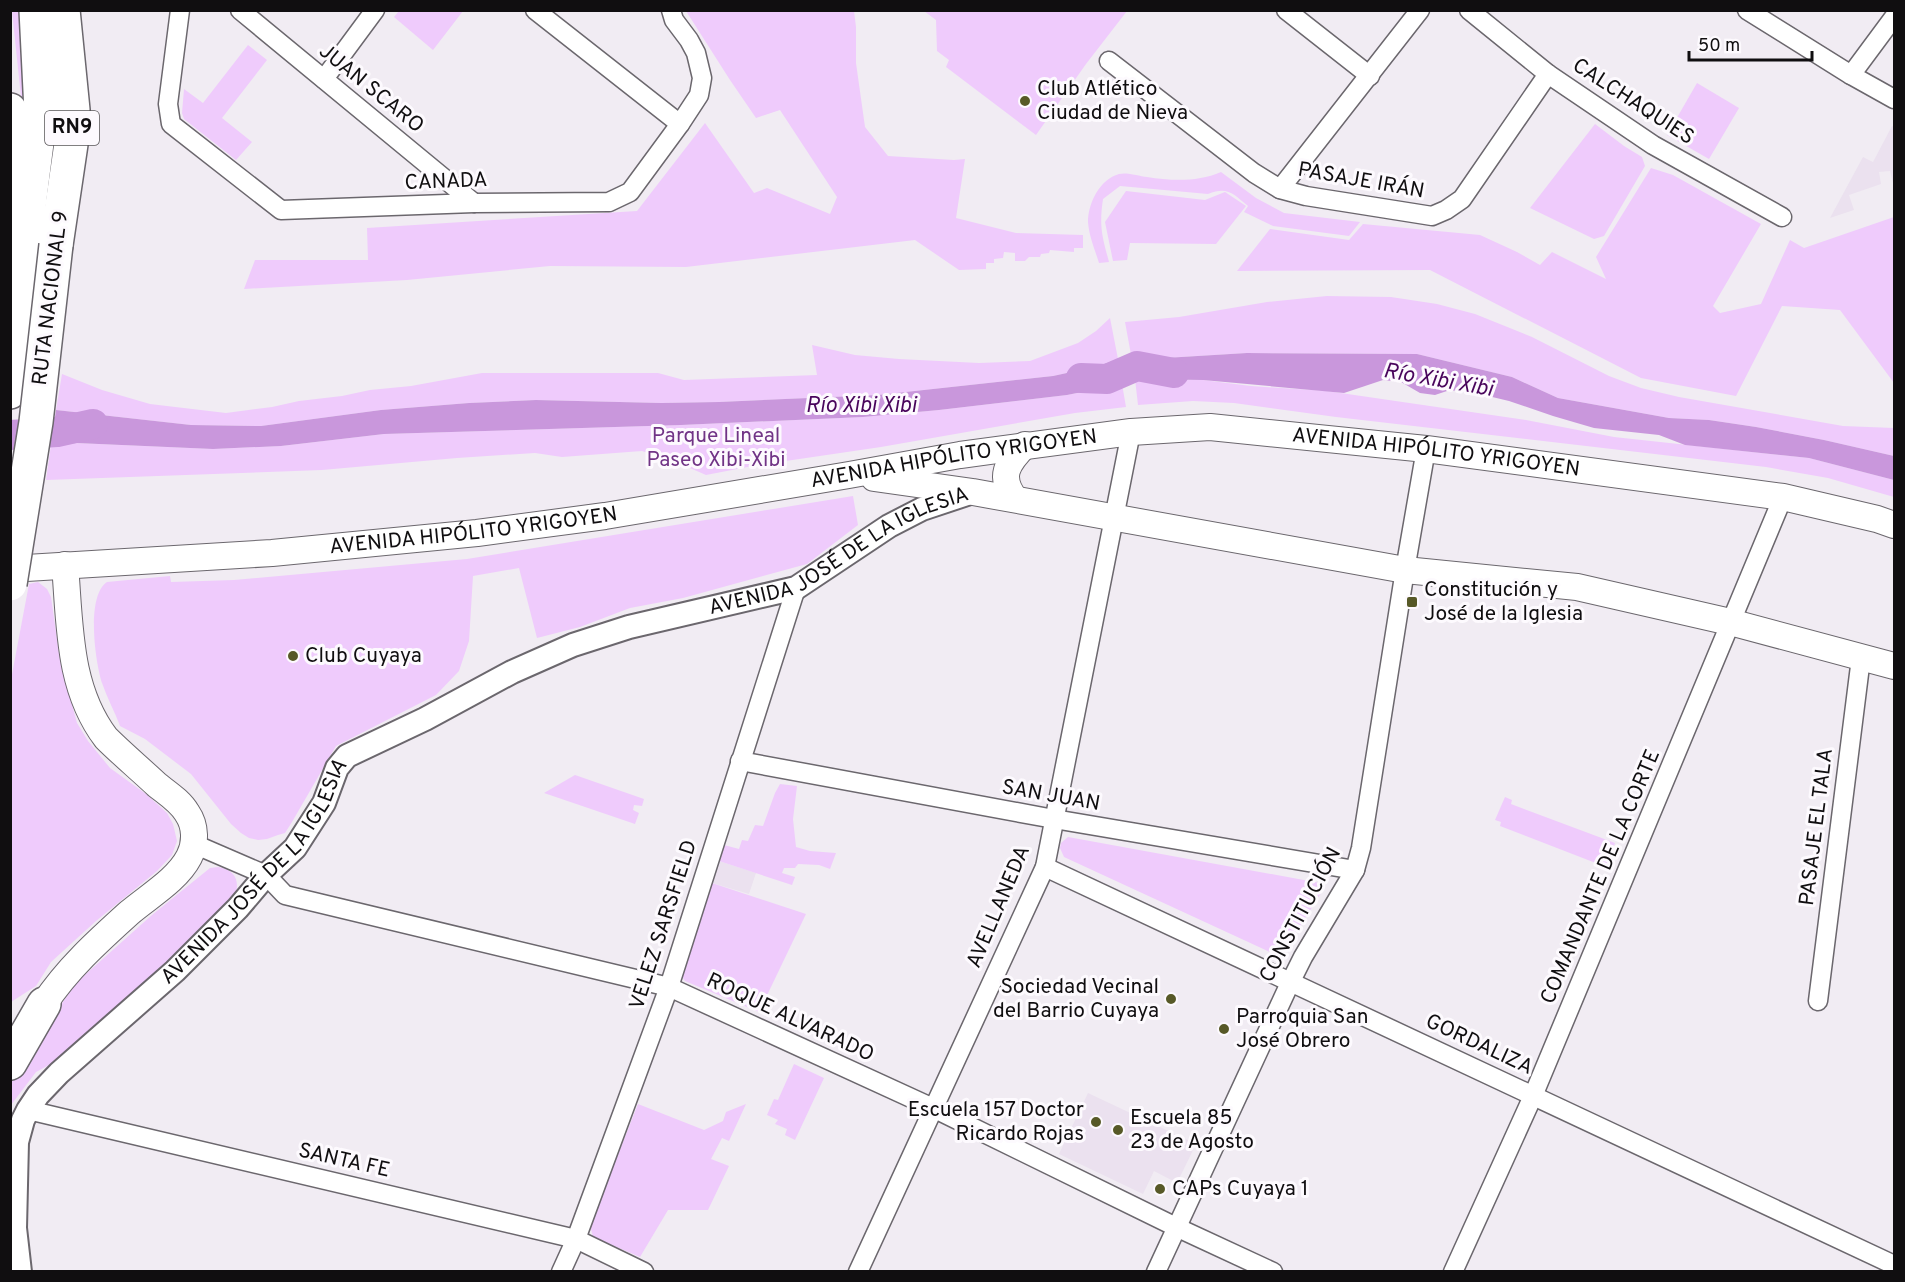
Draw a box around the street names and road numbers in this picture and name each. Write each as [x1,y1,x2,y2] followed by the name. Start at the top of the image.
[313,38,429,140] street label: JUAN SCARO
[1567,53,1699,151] street label: CALCHAQUIES
[45,111,99,145] road number: RN9
[1296,156,1427,205] street label: PASAJE IRÁN
[404,167,488,197] street label: CANADA
[27,209,75,387] street label: RUTA NACIONAL 9
[1291,422,1582,483] street label: AVENIDA HIPÓLITO YRIGOYEN
[808,423,1099,495] street label: AVENIDA HIPÓLITO YRIGOYEN
[706,481,972,621] street label: AVENIDA JOSÉ DE LA IGLESIA
[328,501,619,561] street label: AVENIDA HIPÓLITO YRIGOYEN
[1535,746,1667,1008] street label: COMANDANTE DE LA CORTE
[1794,747,1840,907] street label: PASAJE EL TALA
[155,752,353,991] street label: AVENIDA JOSÉ DE LA IGLESIA
[1000,774,1102,818] street label: SAN JUAN
[624,837,704,1013] street label: VELEZ SARSFIELD
[961,842,1037,972] street label: AVELLANEDA
[1253,842,1348,987] street label: CONSTITUCIÓN
[702,967,878,1069] street label: ROQUE ALVARADO
[1421,1008,1537,1082] street label: GORDALIZA
[296,1137,392,1185] street label: SANTA FE

